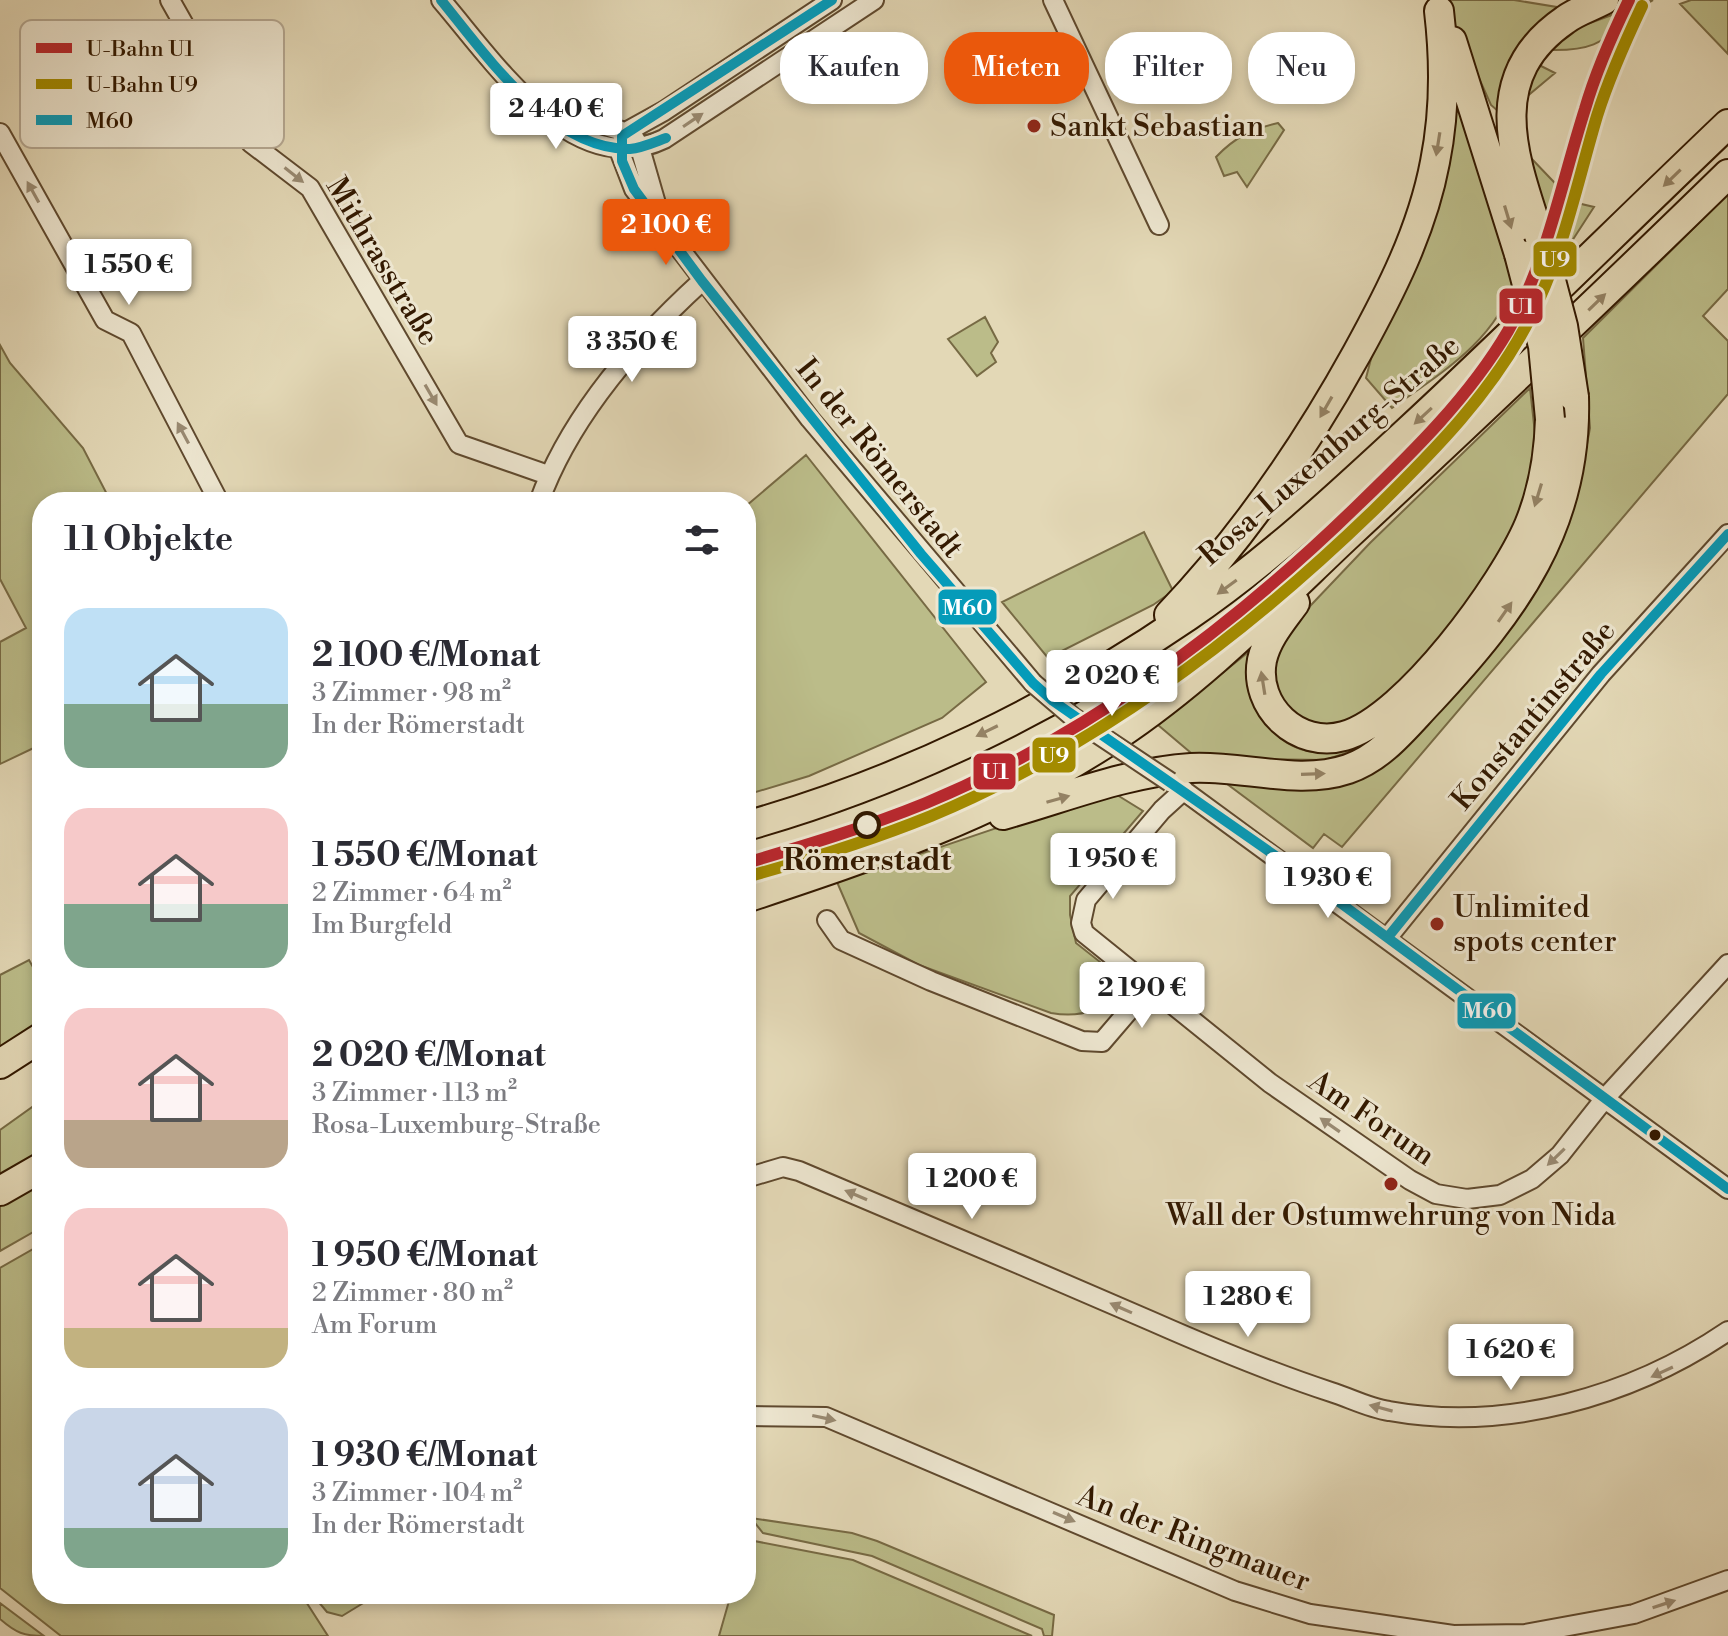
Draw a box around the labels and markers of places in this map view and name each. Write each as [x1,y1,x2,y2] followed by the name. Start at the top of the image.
[482,83,630,151] pin: 2 440 €
[1050,108,1264,146] place label: Sankt Sebastian
[1025,117,1043,135] marker: Sankt Sebastian
[592,199,740,267] pin: 2 100 €
[55,239,203,307] pin: 1 550 €
[558,316,706,384] pin: 3 350 €
[1038,650,1186,718] pin: 2 020 €
[854,812,880,838] marker: Römerstadt
[1039,833,1187,901] pin: 1 950 €
[783,842,952,880] place label: Römerstadt
[1254,852,1402,920] pin: 1 930 €
[1453,889,1617,961] place label: Unlimited spots center
[1428,915,1446,933] marker: Unlimited spots center
[1068,962,1216,1030] pin: 2 190 €
[1647,1127,1663,1143] unlabelled marker
[898,1153,1046,1221] pin: 1 200 €
[1382,1175,1400,1193] marker: Wall der Ostumwehrung von Nida
[1165,1197,1617,1235] place label: Wall der Ostumwehrung von Nida
[1174,1271,1322,1339] pin: 1 280 €
[1437,1324,1585,1392] pin: 1 620 €

